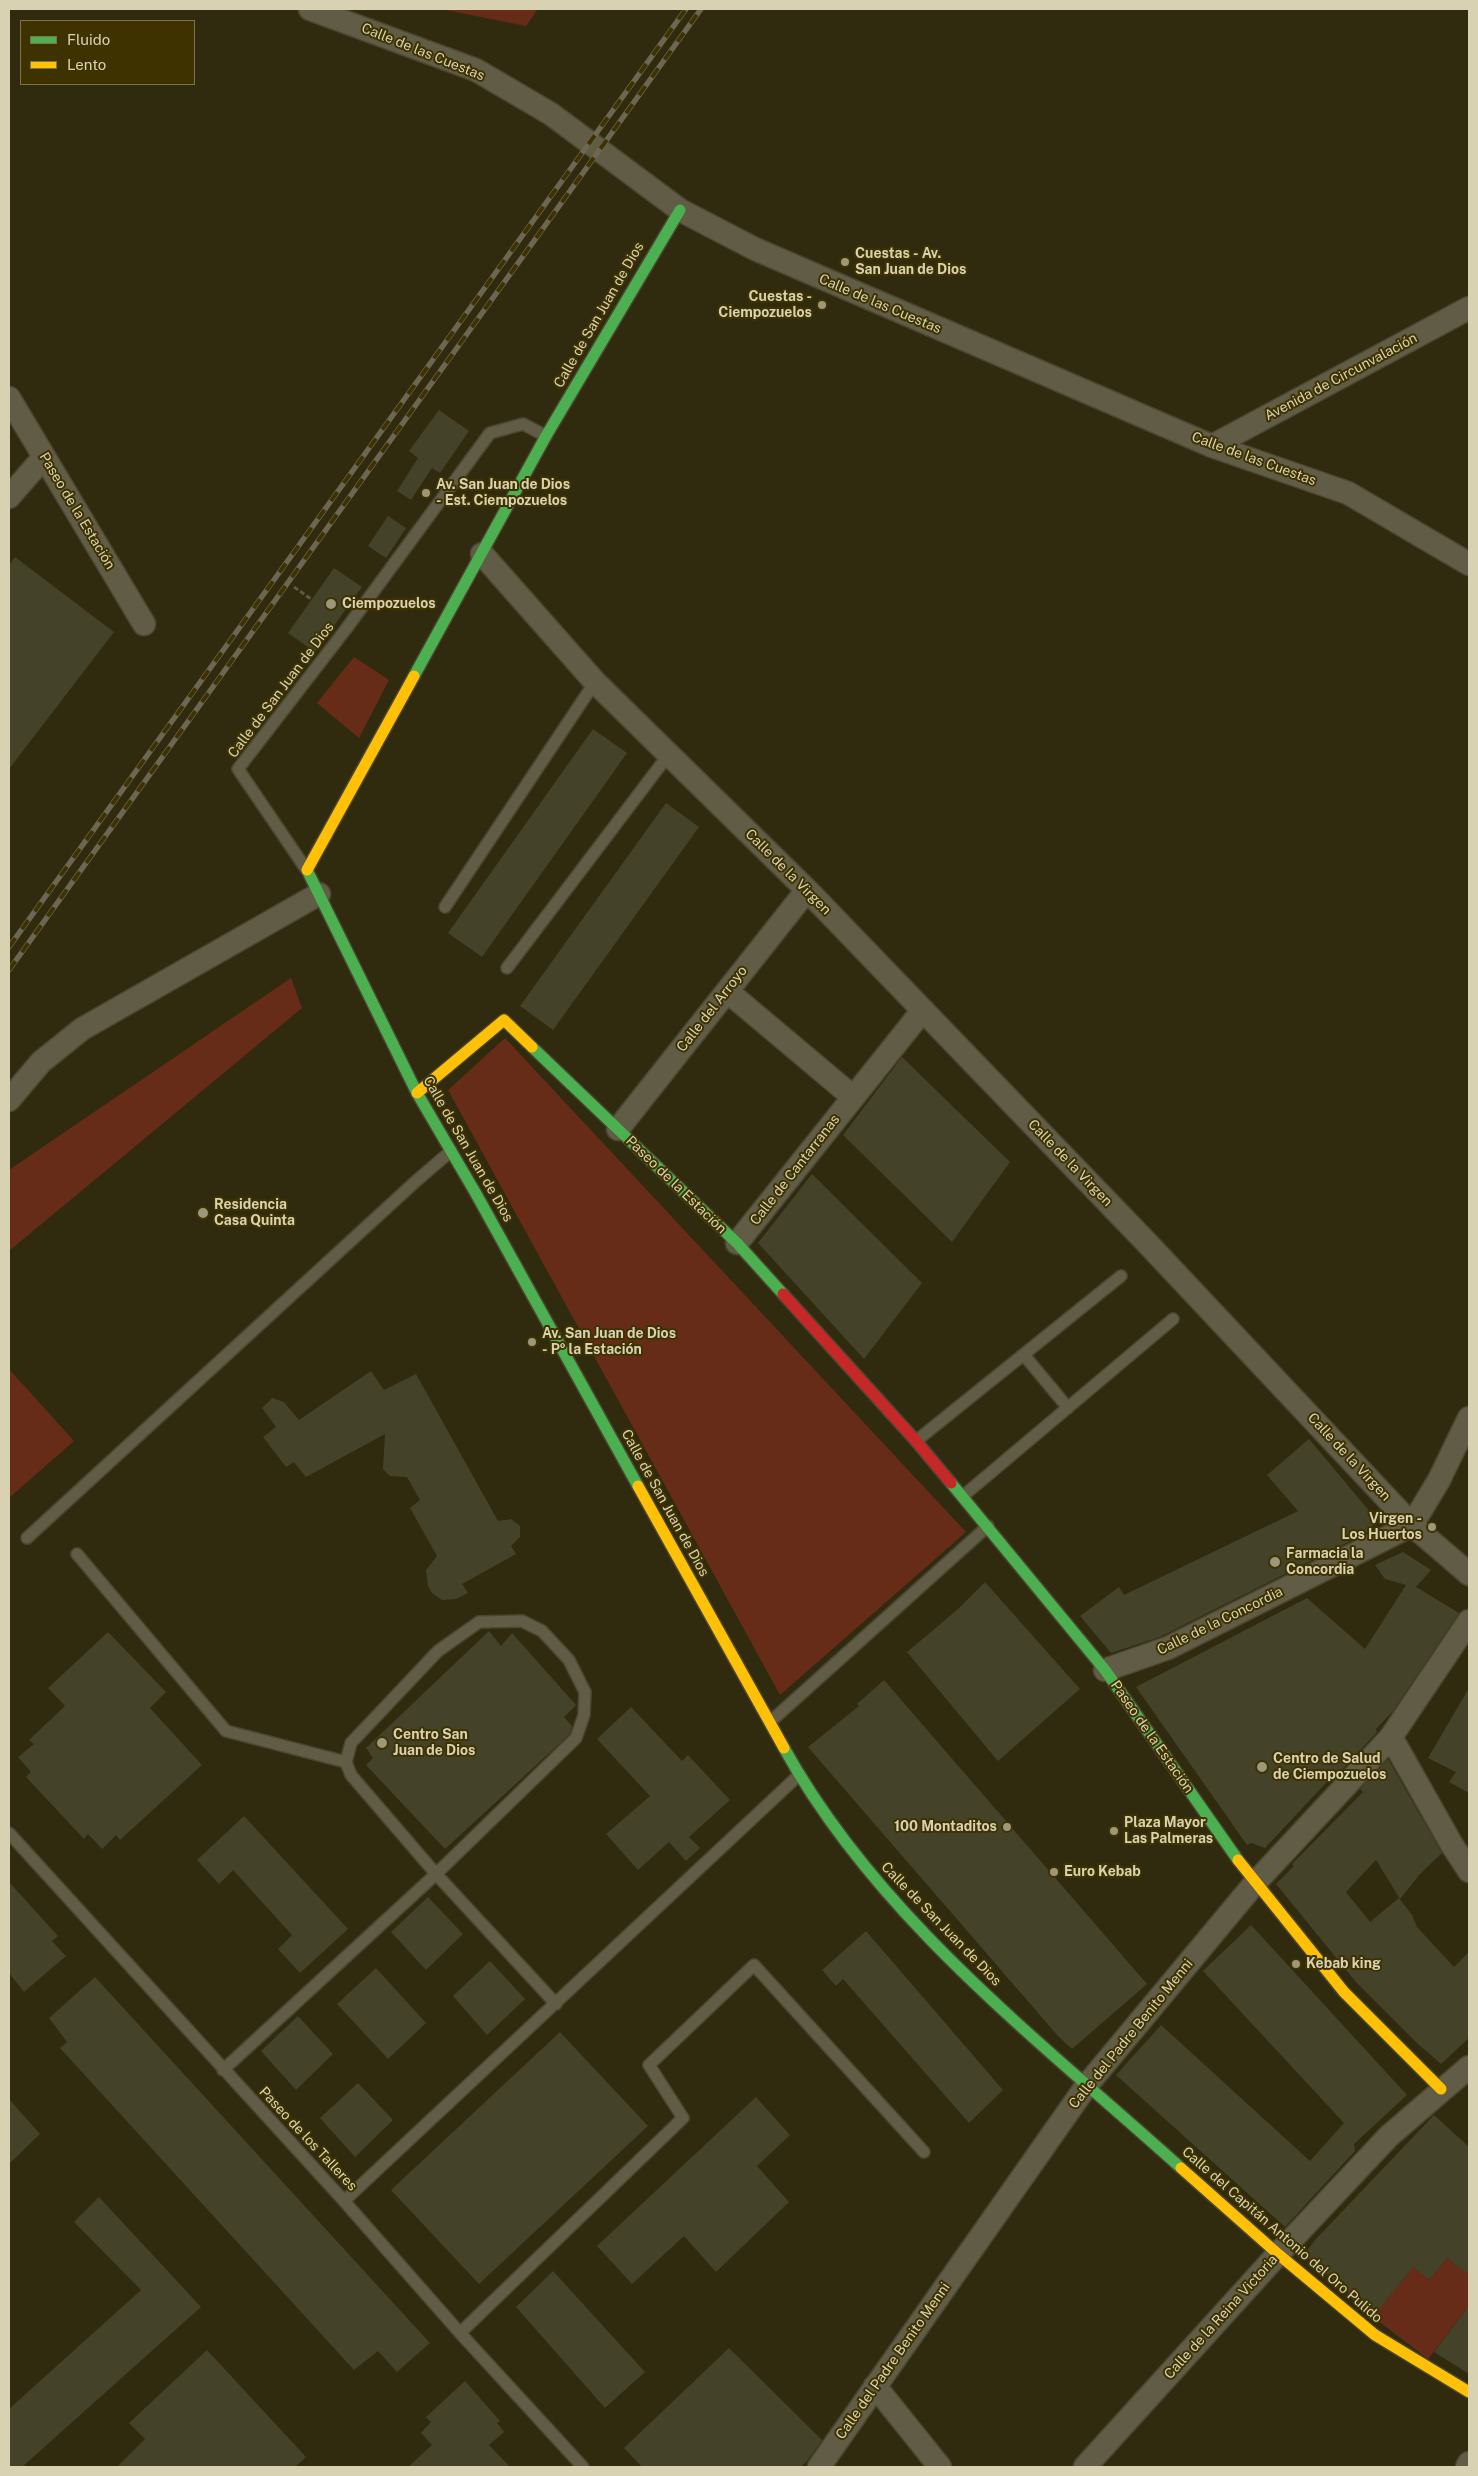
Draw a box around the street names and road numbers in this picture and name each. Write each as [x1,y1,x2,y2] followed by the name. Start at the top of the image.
[359,20,487,84] street label: Calle de las Cuestas
[550,239,648,391] street label: Calle de San Juan de Dios
[816,271,944,337] street label: Calle de las Cuestas
[1262,330,1420,424] street label: Avenida de Circunvalación
[1189,429,1319,489] street label: Calle de las Cuestas
[35,450,119,572] street label: Paseo de la Estación
[225,619,337,761] street label: Calle de San Juan de Dios
[742,826,834,918] street label: Calle de la Virgen
[673,963,751,1055] street label: Calle del Arroyo
[419,1073,517,1225] street label: Calle de San Juan de Dios
[747,1111,843,1229] street label: Calle de Cantarranas
[1024,1116,1116,1210] street label: Calle de la Virgen
[622,1133,730,1237] street label: Paseo de la Estación
[1304,1409,1394,1505] street label: Calle de la Virgen
[618,1427,712,1579] street label: Calle de San Juan de Dios
[1154,1583,1286,1659] street label: Calle de la Concordia
[1107,1678,1197,1796] street label: Paseo de la Estación
[878,1859,1004,1989] street label: Calle de San Juan de Dios
[1065,1956,1197,2112] street label: Calle del Padre Benito Menni
[255,2083,361,2195] street label: Paseo de los Talleres
[1178,2143,1386,2327] street label: Calle del Capitán Antonio del Oro Pulido
[1161,2251,1281,2383] street label: Calle de la Reina Victoria
[832,2279,954,2443] street label: Calle del Padre Benito Menni

